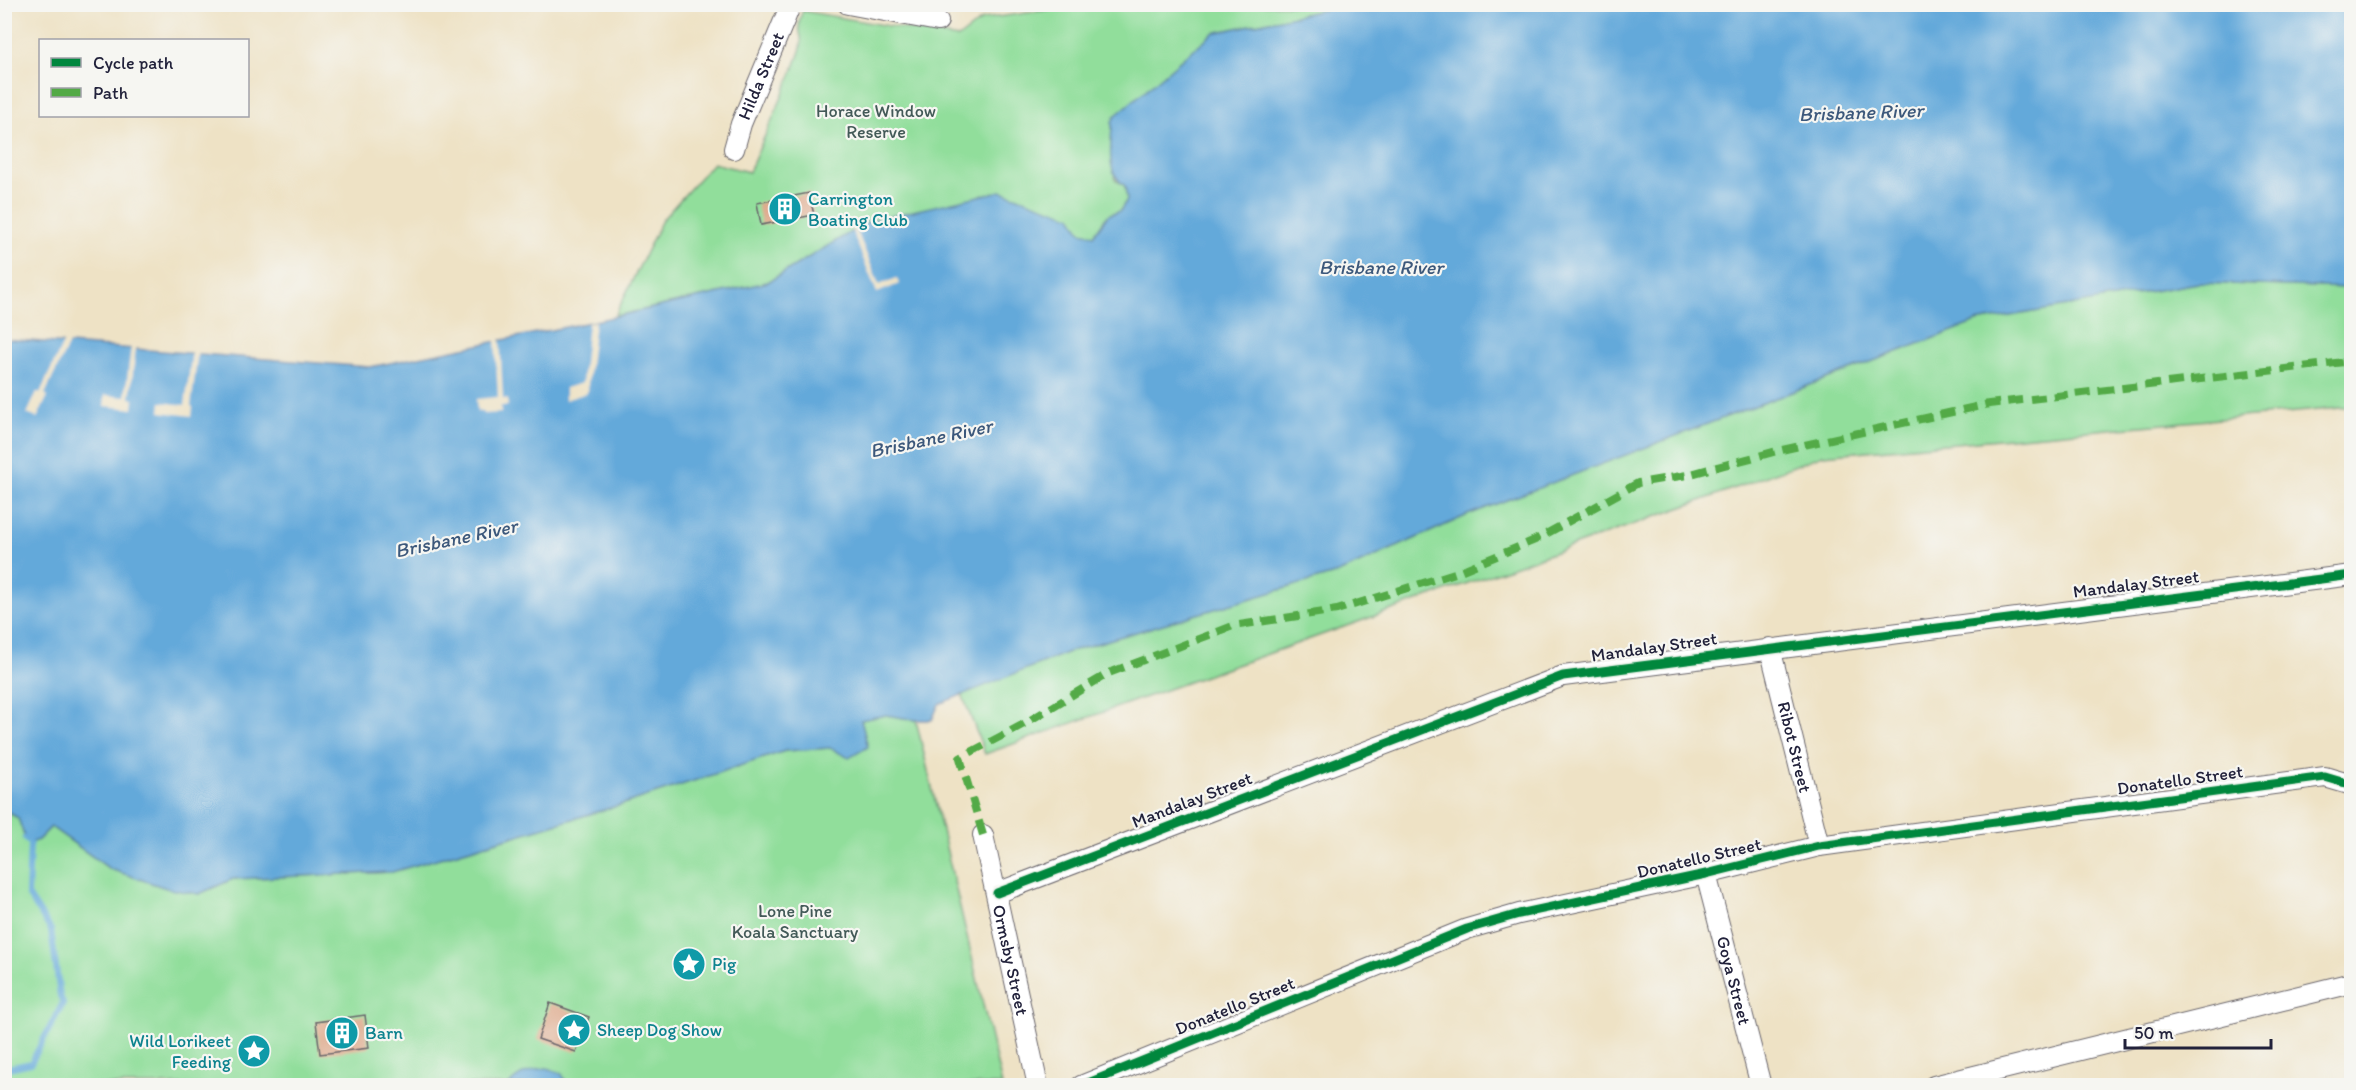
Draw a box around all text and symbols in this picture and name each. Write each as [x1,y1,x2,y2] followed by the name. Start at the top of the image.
[733,29,789,123] street label: Hilda Street
[39,39,249,117] legend
[93,52,174,74] text: Cycle path
[93,82,128,104] text: Path
[1798,98,1926,126] water label: Brisbane River
[816,100,936,143] park label: Horace Window Reserve
[808,188,908,231] place label: Carrington Boating Club
[767,191,803,227] building icon: Carrington Boating Club
[1319,255,1445,279] water label: Brisbane River
[868,413,996,463] water label: Brisbane River
[393,513,521,563] water label: Brisbane River
[2072,565,2201,603] street label: Mandalay Street
[1590,627,1719,667] street label: Mandalay Street
[1773,699,1816,795] street label: Ribot Street
[2116,760,2245,800] street label: Donatello Street
[1129,767,1255,833] street label: Mandalay Street
[1635,833,1764,883] street label: Donatello Street
[732,900,859,943] park label: Lone Pine Koala Sanctuary
[988,903,1033,1018] street label: Ormsby Street
[1712,934,1756,1028] street label: Goya Street
[671,946,707,982] place icon: Pig
[712,953,737,975] place label: Pig
[1172,972,1298,1040] street label: Donatello Street
[556,1012,592,1048] place icon: Sheep Dog Show
[2125,1012,2270,1050] scale bar
[324,1015,360,1051] building icon: Barn
[597,1019,722,1041] place label: Sheep Dog Show
[365,1022,403,1044] place label: Barn
[2134,1022,2174,1044] text: 50 m
[129,1030,232,1073] place label: Wild Lorikeet Feeding
[236,1033,272,1069] place icon: Wild Lorikeet Feeding

